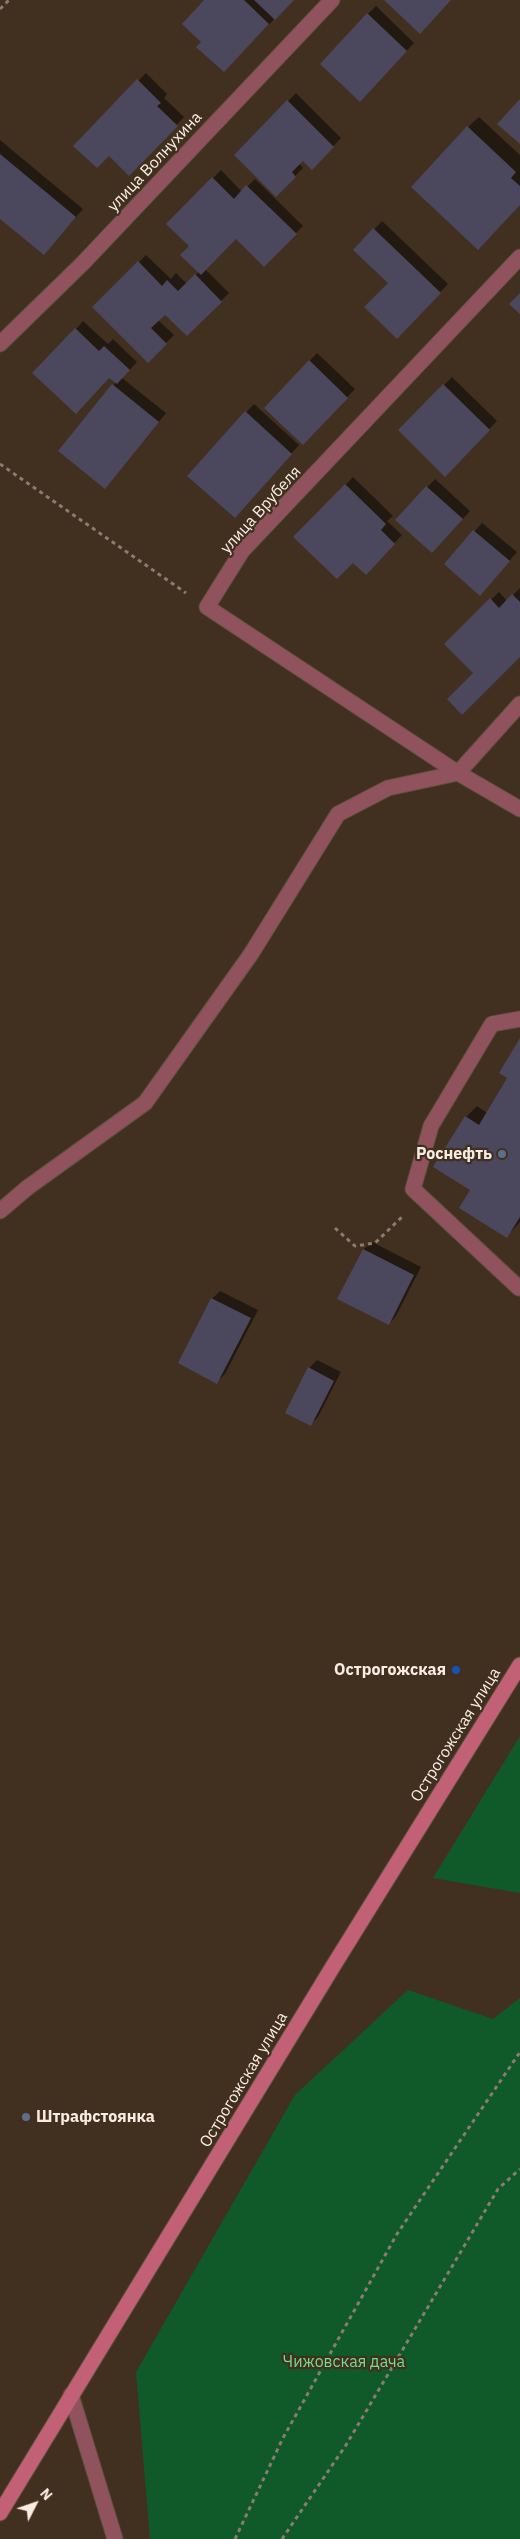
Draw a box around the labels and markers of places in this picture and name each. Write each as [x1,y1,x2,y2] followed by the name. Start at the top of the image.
[416,1144,492,1164] place label: Роснефть
[496,1148,508,1160] marker: Роснефть
[334,1660,446,1680] place label: Острогожская
[450,1664,462,1676] marker: Острогожская
[36,2107,155,2127] place label: Штрафстоянка
[20,2111,32,2123] marker: Штрафстоянка

